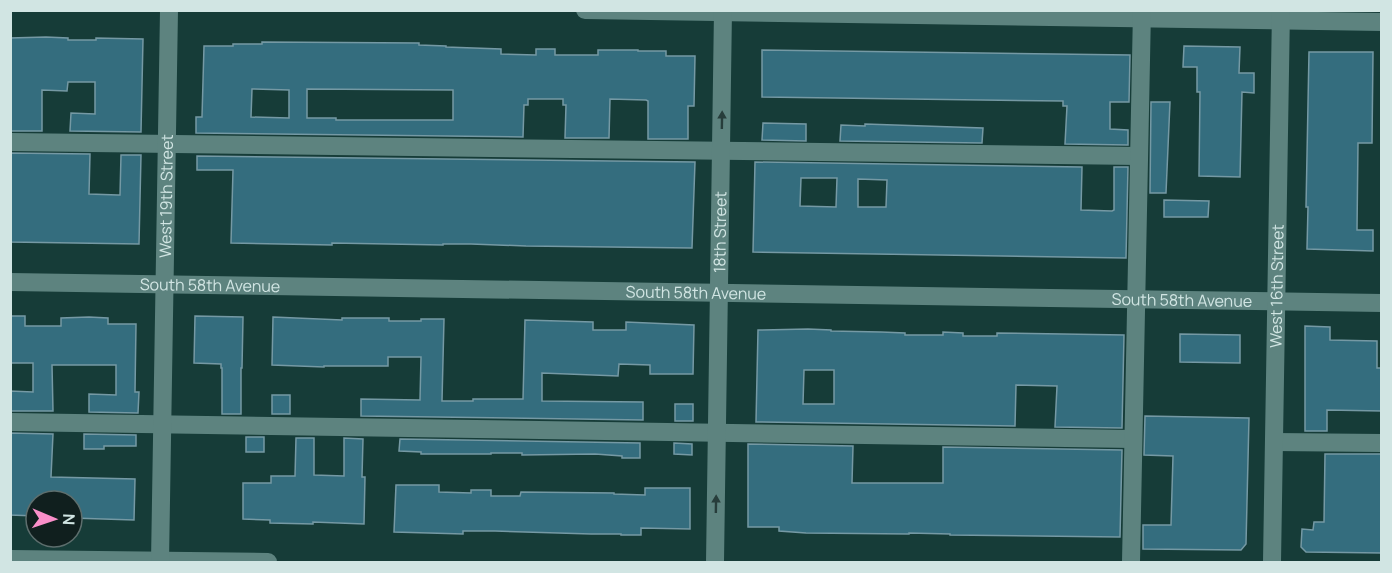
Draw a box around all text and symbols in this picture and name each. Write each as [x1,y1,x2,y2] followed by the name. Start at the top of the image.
[717,111,726,130] one-way arrow
[154,134,178,258] street label: West 19th Street
[708,191,731,273] street label: 18th Street
[1264,224,1289,348] street label: West 16th Street
[140,273,280,297] street label: South 58th Avenue
[626,280,766,305] street label: South 58th Avenue
[1111,288,1252,312] street label: South 58th Avenue
[24,489,84,549] north arrow
[711,495,720,514] one-way arrow
[58,513,80,526] text: N

